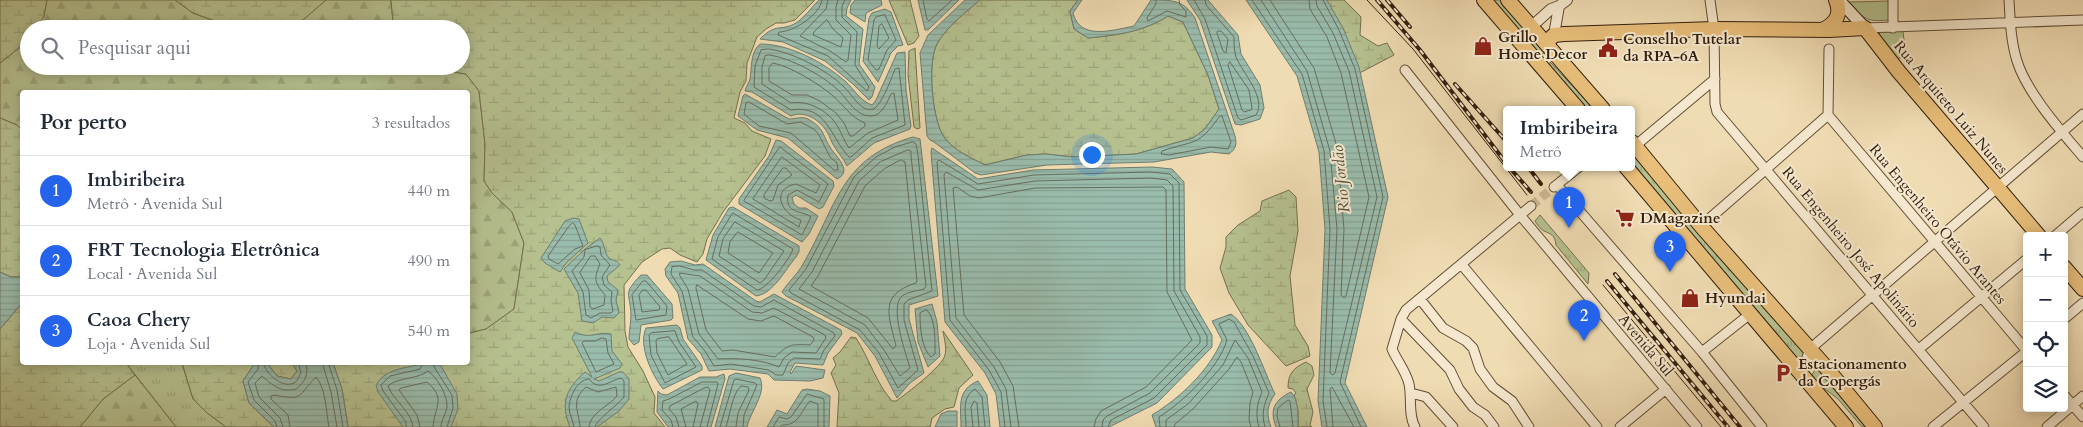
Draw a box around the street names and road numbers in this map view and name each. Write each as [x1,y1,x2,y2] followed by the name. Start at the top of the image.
[1889,36,2013,178] street label: Rua Arquiteto Luiz Nunes
[1865,140,2011,308] street label: Rua Engenheiro Otávio Arantes
[1778,162,1924,332] street label: Rua Engenheiro José Apolinário
[1614,310,1678,381] street label: Avenida Sul

